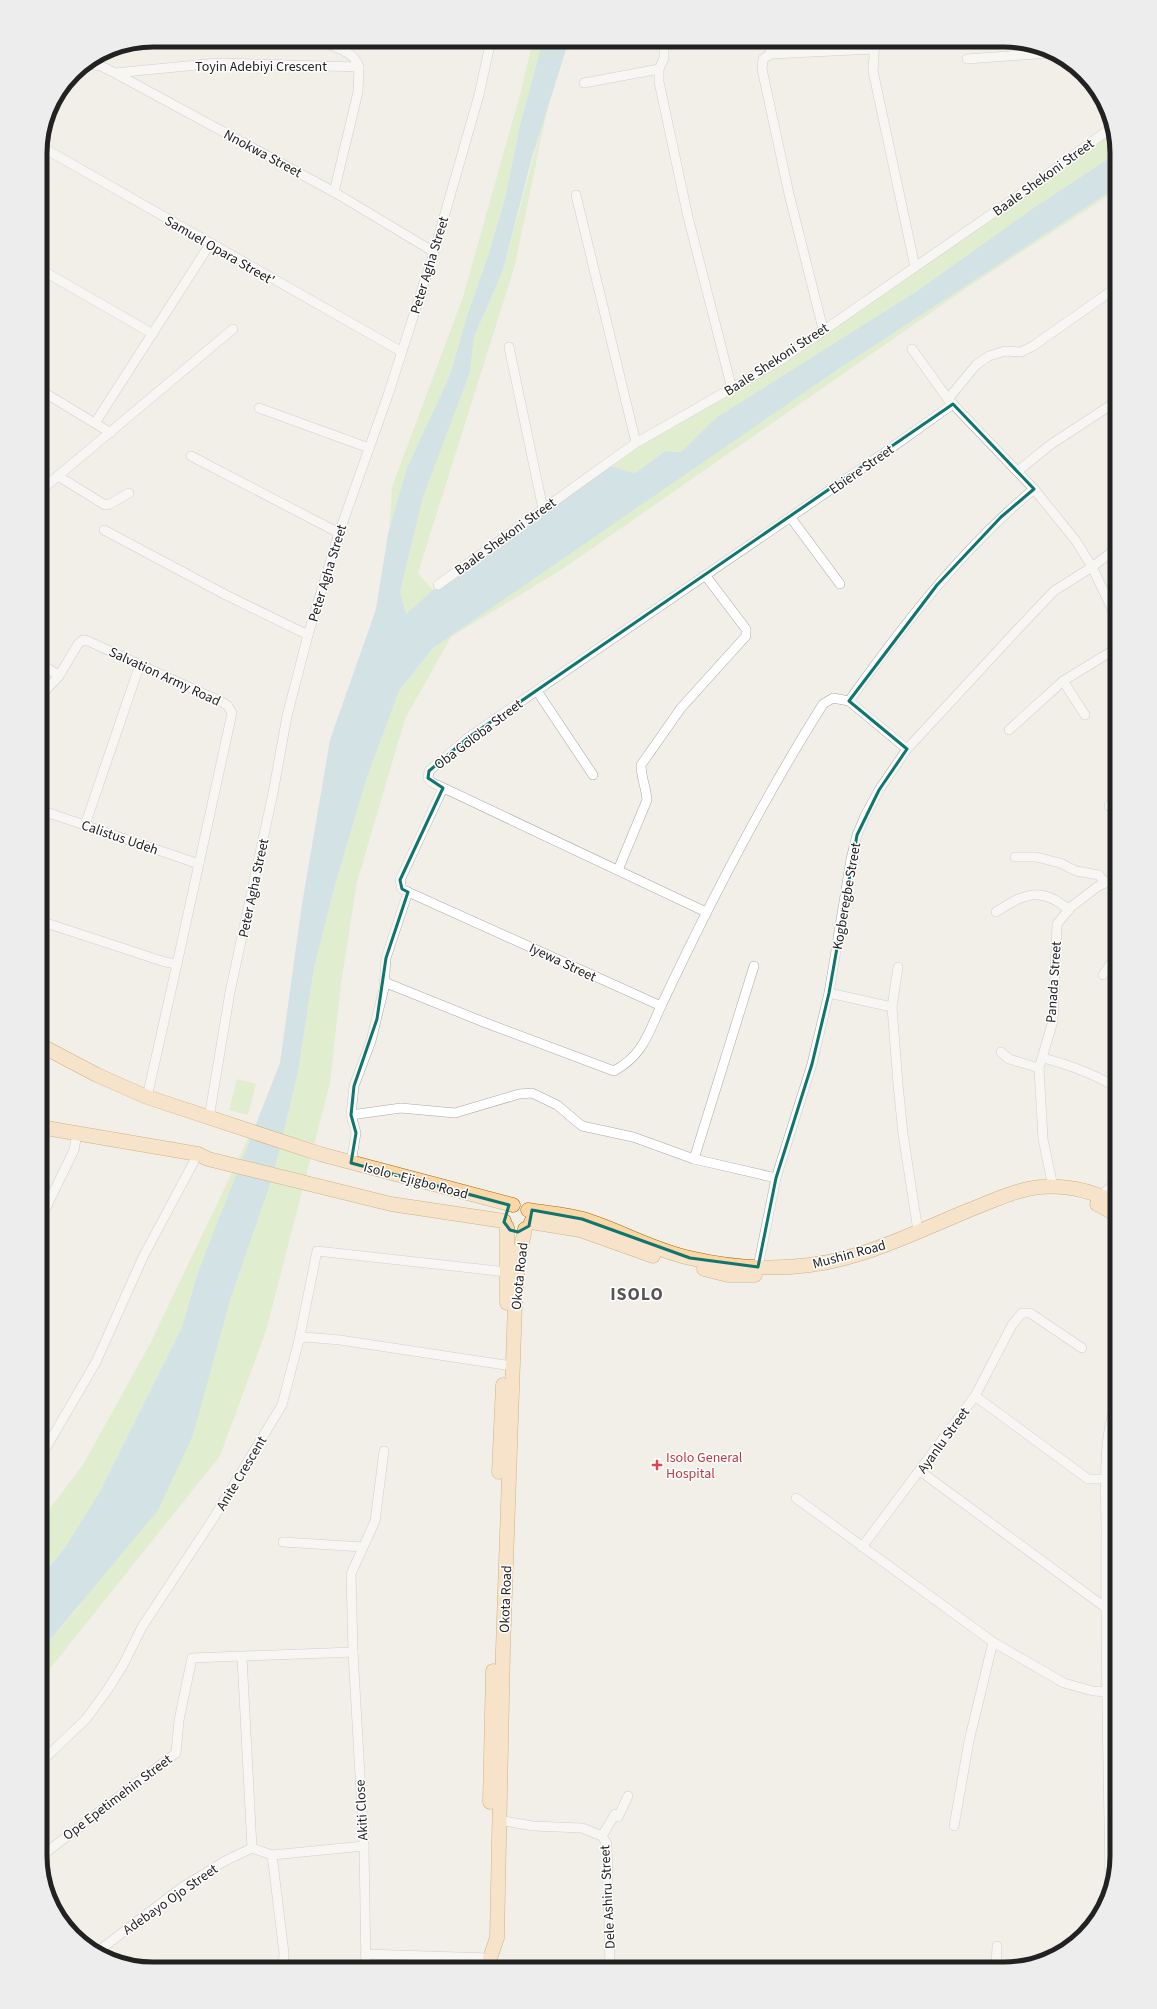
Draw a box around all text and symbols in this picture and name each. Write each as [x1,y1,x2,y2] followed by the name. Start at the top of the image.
[195,57,327,77] street label: Toyin Adebiyi Crescent
[220,125,305,183] street label: Nnokwa Street
[989,134,1099,221] street label: Baale Shekoni Street
[161,211,278,291] street label: Samuel Opara Street'
[406,214,454,316] street label: Peter Agha Street
[720,318,833,401] street label: Baale Shekoni Street
[825,440,898,500] street label: Ebiere Street
[451,493,561,580] street label: Baale Shekoni Street
[304,522,352,624] street label: Peter Agha Street
[106,642,224,712] street label: Salvation Army Road
[430,695,527,775] street label: Oba Goloba Street
[79,815,161,860] street label: Calistus Udeh
[234,837,274,940] street label: Peter Agha Street
[828,841,866,951] street label: Kogberegbe Street
[526,939,600,987] street label: Iyewa Street
[1041,940,1067,1024] street label: Panada Street
[361,1157,470,1205] street label: Isolo - Ejigbo Road
[810,1236,888,1274] street label: Mushin Road
[507,1241,533,1311] street label: Okota Road
[610,1282,664,1307] district label: ISOLO
[913,1403,975,1478] street label: Ayanlu Street
[212,1432,272,1515] street label: Anite Crescent
[666,1448,743,1484] place label: Isolo General Hospital
[651,1459,663,1471] marker: Isolo General Hospital
[495,1565,517,1633] street label: Okota Road
[59,1750,177,1846] street label: Ope Epetimehin Street
[350,1779,374,1841] street label: Akiti Close
[595,1844,621,1949] street label: Dele Ashiru Street
[119,1859,222,1940] street label: Adebayo Ojo Street

